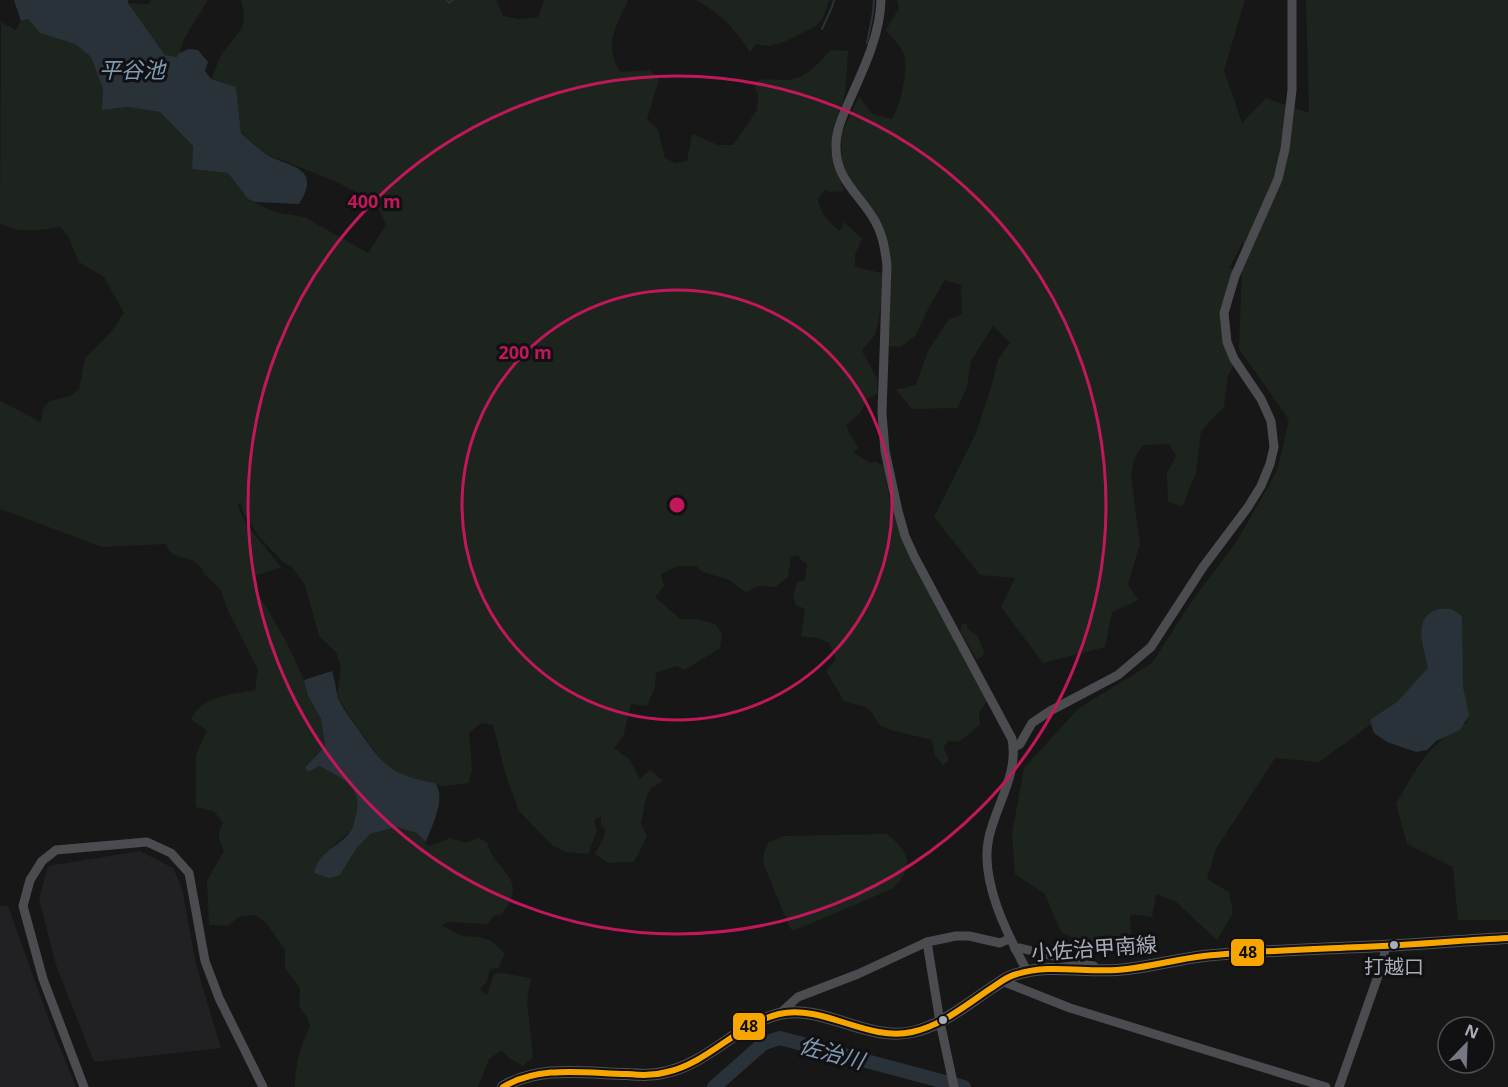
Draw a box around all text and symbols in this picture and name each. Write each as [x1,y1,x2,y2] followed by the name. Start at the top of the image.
[99,54,167,84] water label: 平谷池
[347,189,401,213] text: 400 m
[498,340,552,364] text: 200 m
[667,495,687,515] centre of rings
[1030,930,1158,966] street label: 小佐治甲南線
[1230,938,1265,967] line badge: 48
[1388,939,1400,951] marker: 打越口
[1239,941,1257,963] text: 48
[1364,953,1424,980] place label: 打越口
[732,1012,766,1041] line badge: 48
[937,1014,949,1026] unlabelled marker
[740,1015,758,1037] text: 48
[1436,1015,1496,1075] north arrow
[1462,1019,1482,1044] text: N
[796,1029,870,1076] water label: 佐治川

